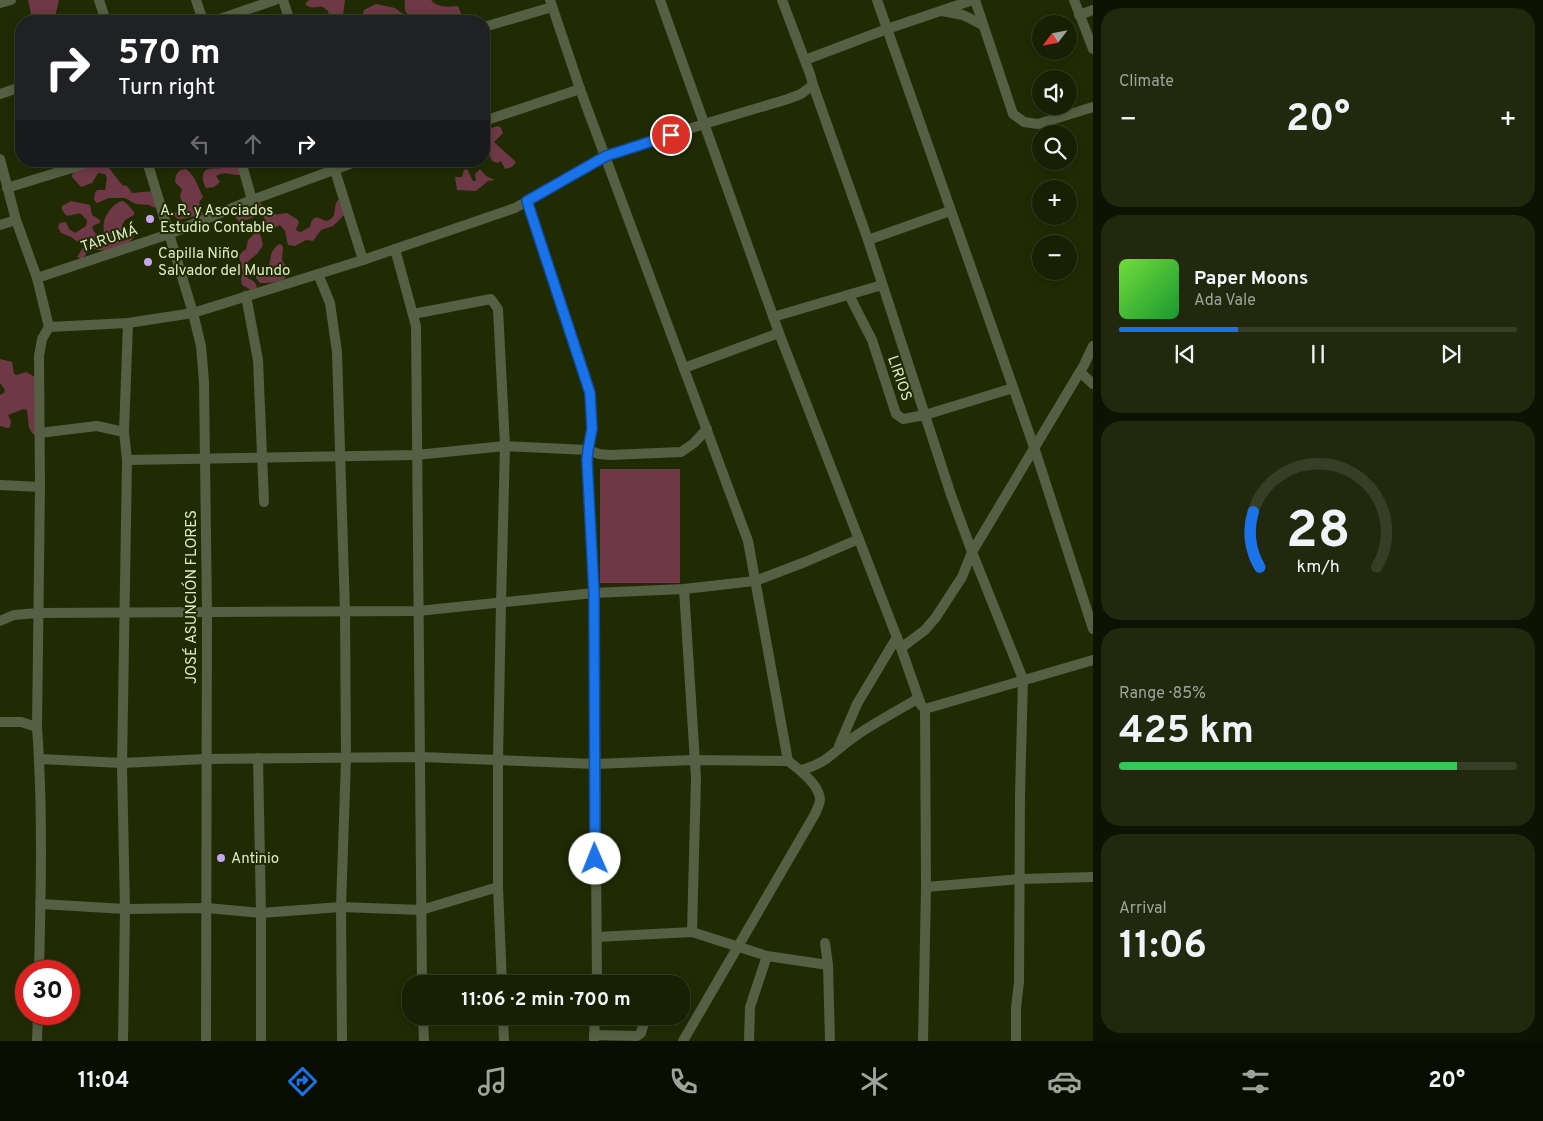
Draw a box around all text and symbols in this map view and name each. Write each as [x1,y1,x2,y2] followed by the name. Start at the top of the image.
[1032,15,1078,60] north arrow
[1032,15,1077,280] map controls
[118,32,221,76] text: 570 m
[35,35,100,100] icon: right
[1032,70,1077,115] button: sound
[1119,72,1174,92] text: Climate
[118,75,215,102] text: Turn right
[1286,96,1350,145] text: 20°
[1119,103,1137,139] text: −
[1499,103,1517,139] text: +
[650,114,692,156] pin
[657,121,685,149] icon: arrive
[1032,125,1077,170] button: search
[186,130,214,158] icon: left
[239,130,267,158] icon: ahead
[292,130,320,158] icon: right
[1032,180,1077,225] button: +
[160,202,274,238] place label: A. R. y Asociados Estudio Contable
[144,213,156,225] marker: A. R. y Asociados Estudio Contable
[78,220,140,258] street label: TARUMÁ
[1032,235,1077,280] button: −
[158,245,290,281] place label: Capilla Niño Salvador del Mundo
[142,256,154,268] marker: Capilla Niño Salvador del Mundo
[1194,267,1308,291] text: Paper Moons
[1194,291,1256,311] text: Ada Vale
[1171,340,1199,368] icon: previous
[1304,340,1332,368] icon: pause
[1437,340,1465,368] icon: next
[882,353,915,404] street label: LIRIOS
[1286,500,1350,566] text: 28
[181,510,202,684] street label: JOSÉ ASUNCIÓN FLORES
[1296,556,1340,579] text: km/h
[1119,684,1206,704] text: Range · 85%
[1119,708,1254,757] text: 425 km
[568,832,620,884] position arrow
[231,850,279,869] place label: Antinio
[215,852,227,864] marker: Antinio
[1119,899,1167,919] text: Arrival
[1119,923,1207,972] text: 11:06
[15,960,80,1025] speed limit sign: 30
[461,988,631,1012] text: 11:06 · 2 min · 700 m
[285,1064,320,1099] icon: directions
[475,1064,510,1099] icon: music
[666,1064,701,1099] icon: phone
[857,1064,892,1099] icon: climate
[1047,1064,1082,1099] icon: car
[1238,1064,1273,1099] icon: filters
[78,1068,129,1095] text: 11:04
[1428,1068,1465,1095] text: 20°

